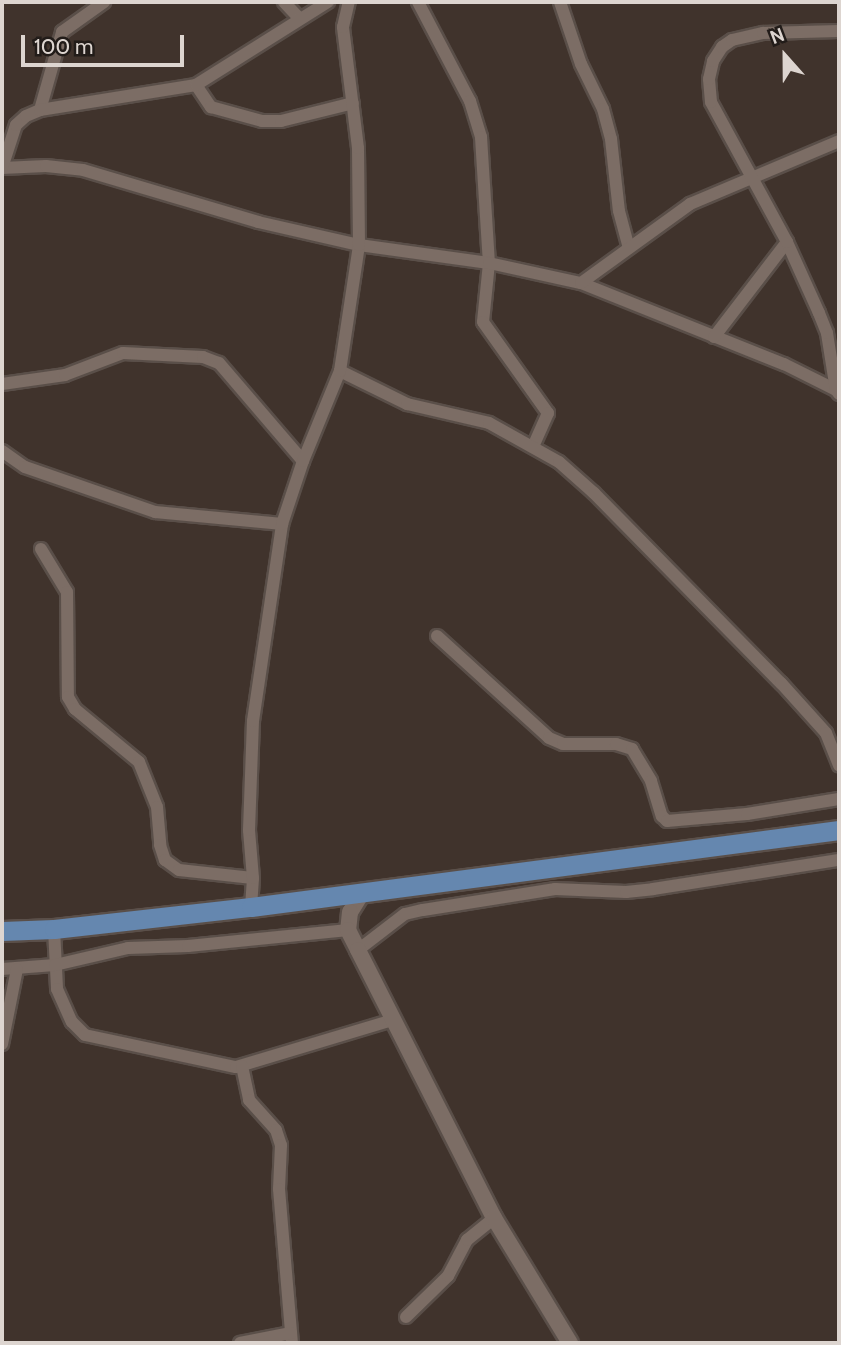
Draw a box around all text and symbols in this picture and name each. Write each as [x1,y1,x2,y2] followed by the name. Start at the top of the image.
[24,21,187,65] scale bar
[750,21,820,91] north arrow
[767,23,788,49] text: N
[34,34,93,59] text: 100 m

